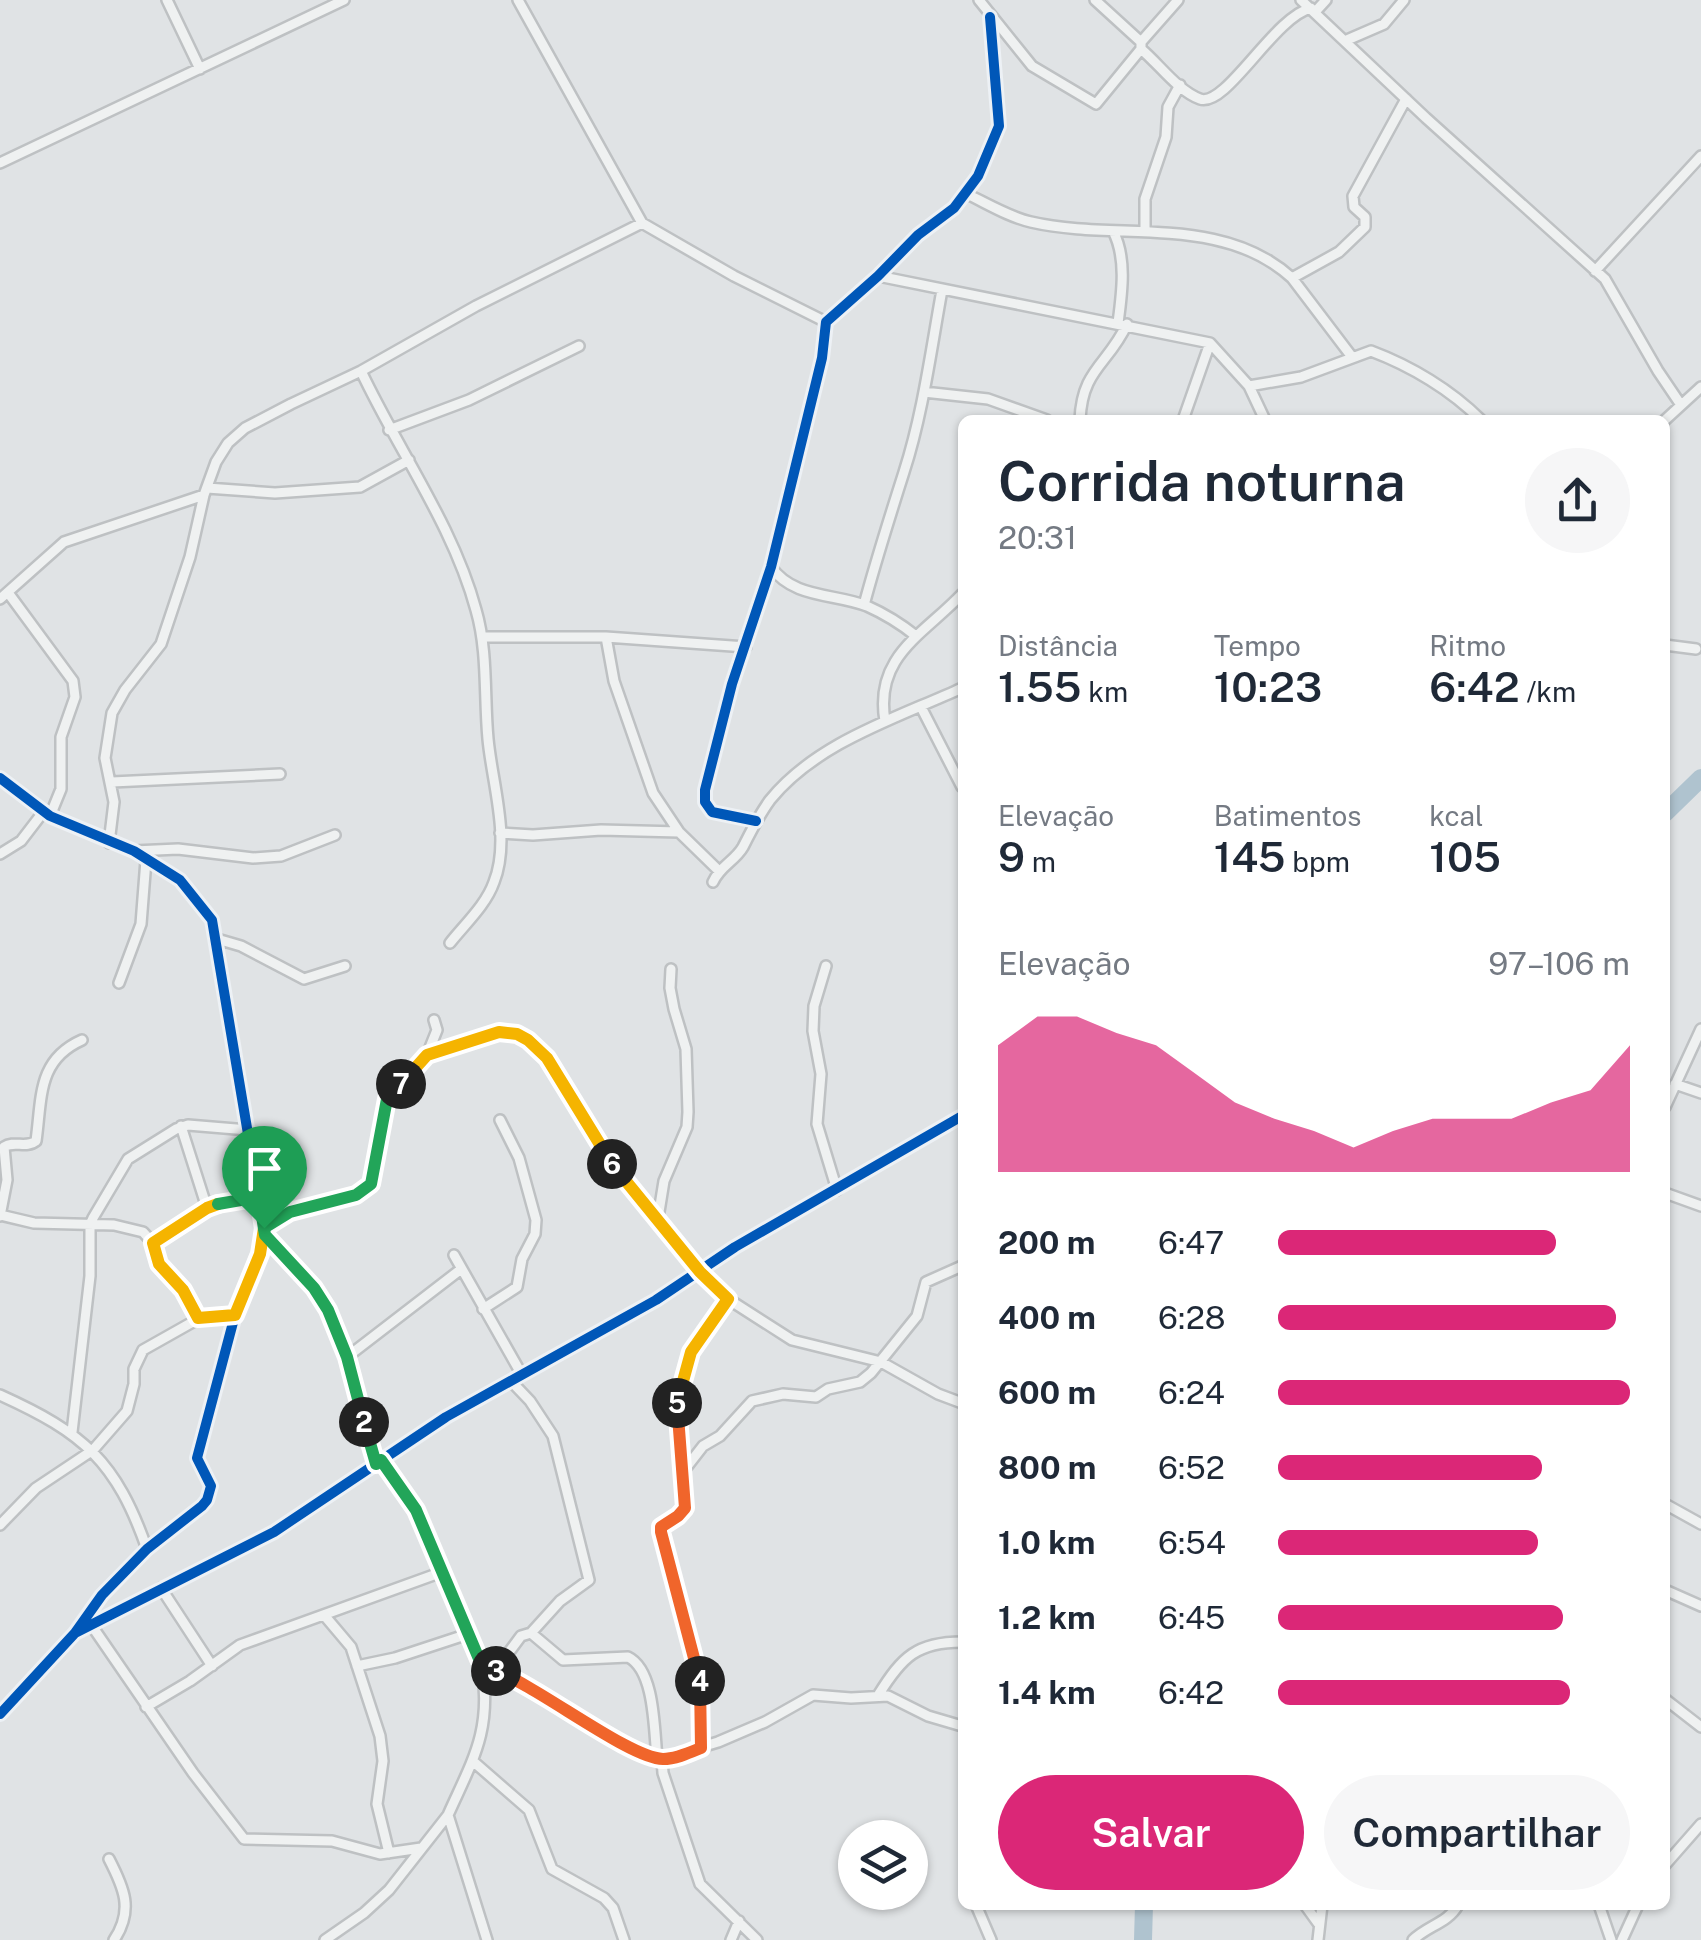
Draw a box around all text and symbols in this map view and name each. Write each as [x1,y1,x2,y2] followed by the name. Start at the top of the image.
[1525,448,1630,553] button: share
[998,449,1406,513] text: Corrida noturna
[998,519,1077,556] text: 20:31
[998,629,1118,662] text: Distância
[1214,629,1301,662] text: Tempo
[1429,629,1506,662] text: Ritmo
[998,662,1081,711] text: 1.55
[1214,662,1322,711] text: 10:23
[1429,662,1520,711] text: 6:42
[1081,675,1128,708] text: km
[1520,675,1576,708] text: /km
[998,799,1114,832] text: Elevação
[1214,799,1361,832] text: Batimentos
[1429,799,1483,832] text: kcal
[998,832,1025,881] text: 9
[1214,832,1286,881] text: 145
[1429,832,1501,881] text: 105
[1025,845,1056,878] text: m
[1286,845,1350,878] text: bpm
[998,945,1131,982] text: Elevação
[1488,945,1630,982] text: 97–106 m
[376,1059,426,1109] pin: 7
[392,1067,410,1100] text: 7
[222,1126,307,1229] pin
[587,1139,637,1189] pin: 6
[237,1141,292,1196] icon: arrive
[603,1147,621,1180] text: 6
[998,1224,1095,1261] text: 200 m
[1158,1224,1224,1261] text: 6:47
[998,1299,1096,1336] text: 400 m
[1158,1299,1226,1336] text: 6:28
[998,1374,1096,1411] text: 600 m
[1158,1374,1225,1411] text: 6:24
[652,1378,702,1428] pin: 5
[668,1386,686,1419] text: 5
[339,1397,389,1447] pin: 2
[355,1405,373,1438] text: 2
[998,1449,1096,1486] text: 800 m
[1158,1449,1225,1486] text: 6:52
[998,1524,1095,1561] text: 1.0 km
[1158,1524,1226,1561] text: 6:54
[998,1599,1096,1636] text: 1.2 km
[1158,1599,1225,1636] text: 6:45
[471,1646,521,1696] pin: 3
[487,1654,505,1687] text: 3
[675,1656,725,1706] pin: 4
[691,1664,709,1697] text: 4
[998,1674,1096,1711] text: 1.4 km
[1158,1674,1224,1711] text: 6:42
[998,1775,1304,1890] button: Salvar
[1324,1775,1630,1890] button: Compartilhar
[838,1820,928,1910] map controls
[838,1820,928,1910] button: layers

